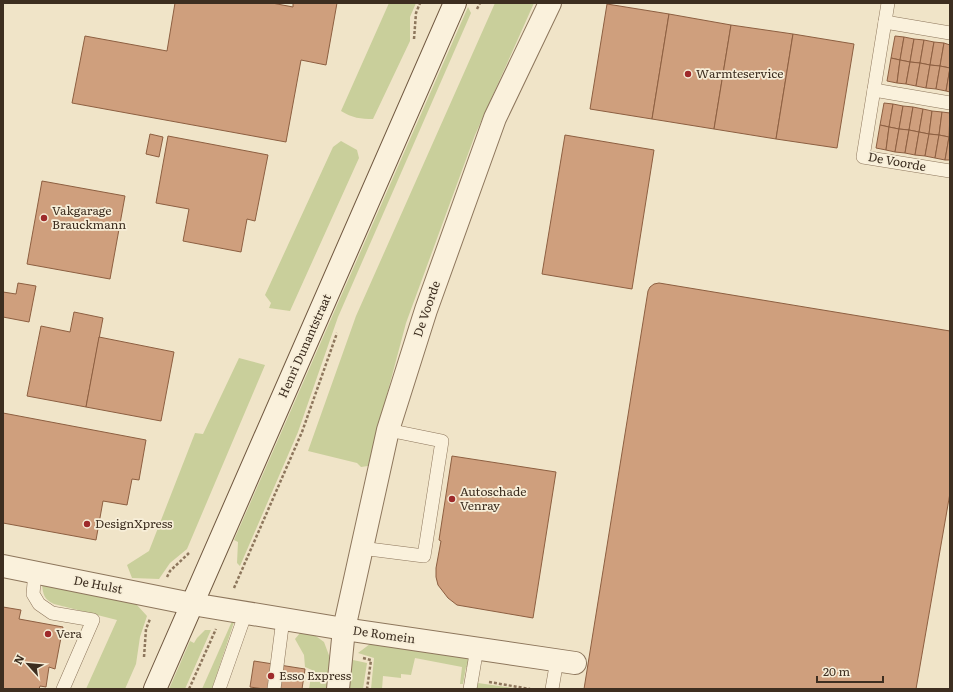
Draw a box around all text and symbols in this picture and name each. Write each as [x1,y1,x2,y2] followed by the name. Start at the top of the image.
[696,64,784,82] place label: Warmteservice
[683,69,693,79] marker: Warmteservice
[867,147,928,175] street label: De Voorde
[52,201,126,233] place label: Vakgarage Brauckmann
[39,213,49,223] marker: Vakgarage Brauckmann
[408,278,444,339] street label: De Voorde
[273,291,335,401] street label: Henri Dunantstraat
[460,482,526,514] place label: Autoschade Venray
[447,494,457,504] marker: Autoschade Venray
[95,514,173,532] place label: DesignXpress
[82,519,92,529] marker: DesignXpress
[72,570,124,598] street label: De Hulst
[352,621,417,647] street label: De Romein
[56,624,82,642] place label: Vera
[43,629,53,639] marker: Vera
[8,644,48,684] north arrow
[9,651,27,667] text: N
[817,658,883,684] scale bar
[823,662,850,680] text: 20 m
[279,666,352,684] place label: Esso Express
[266,671,276,681] marker: Esso Express

